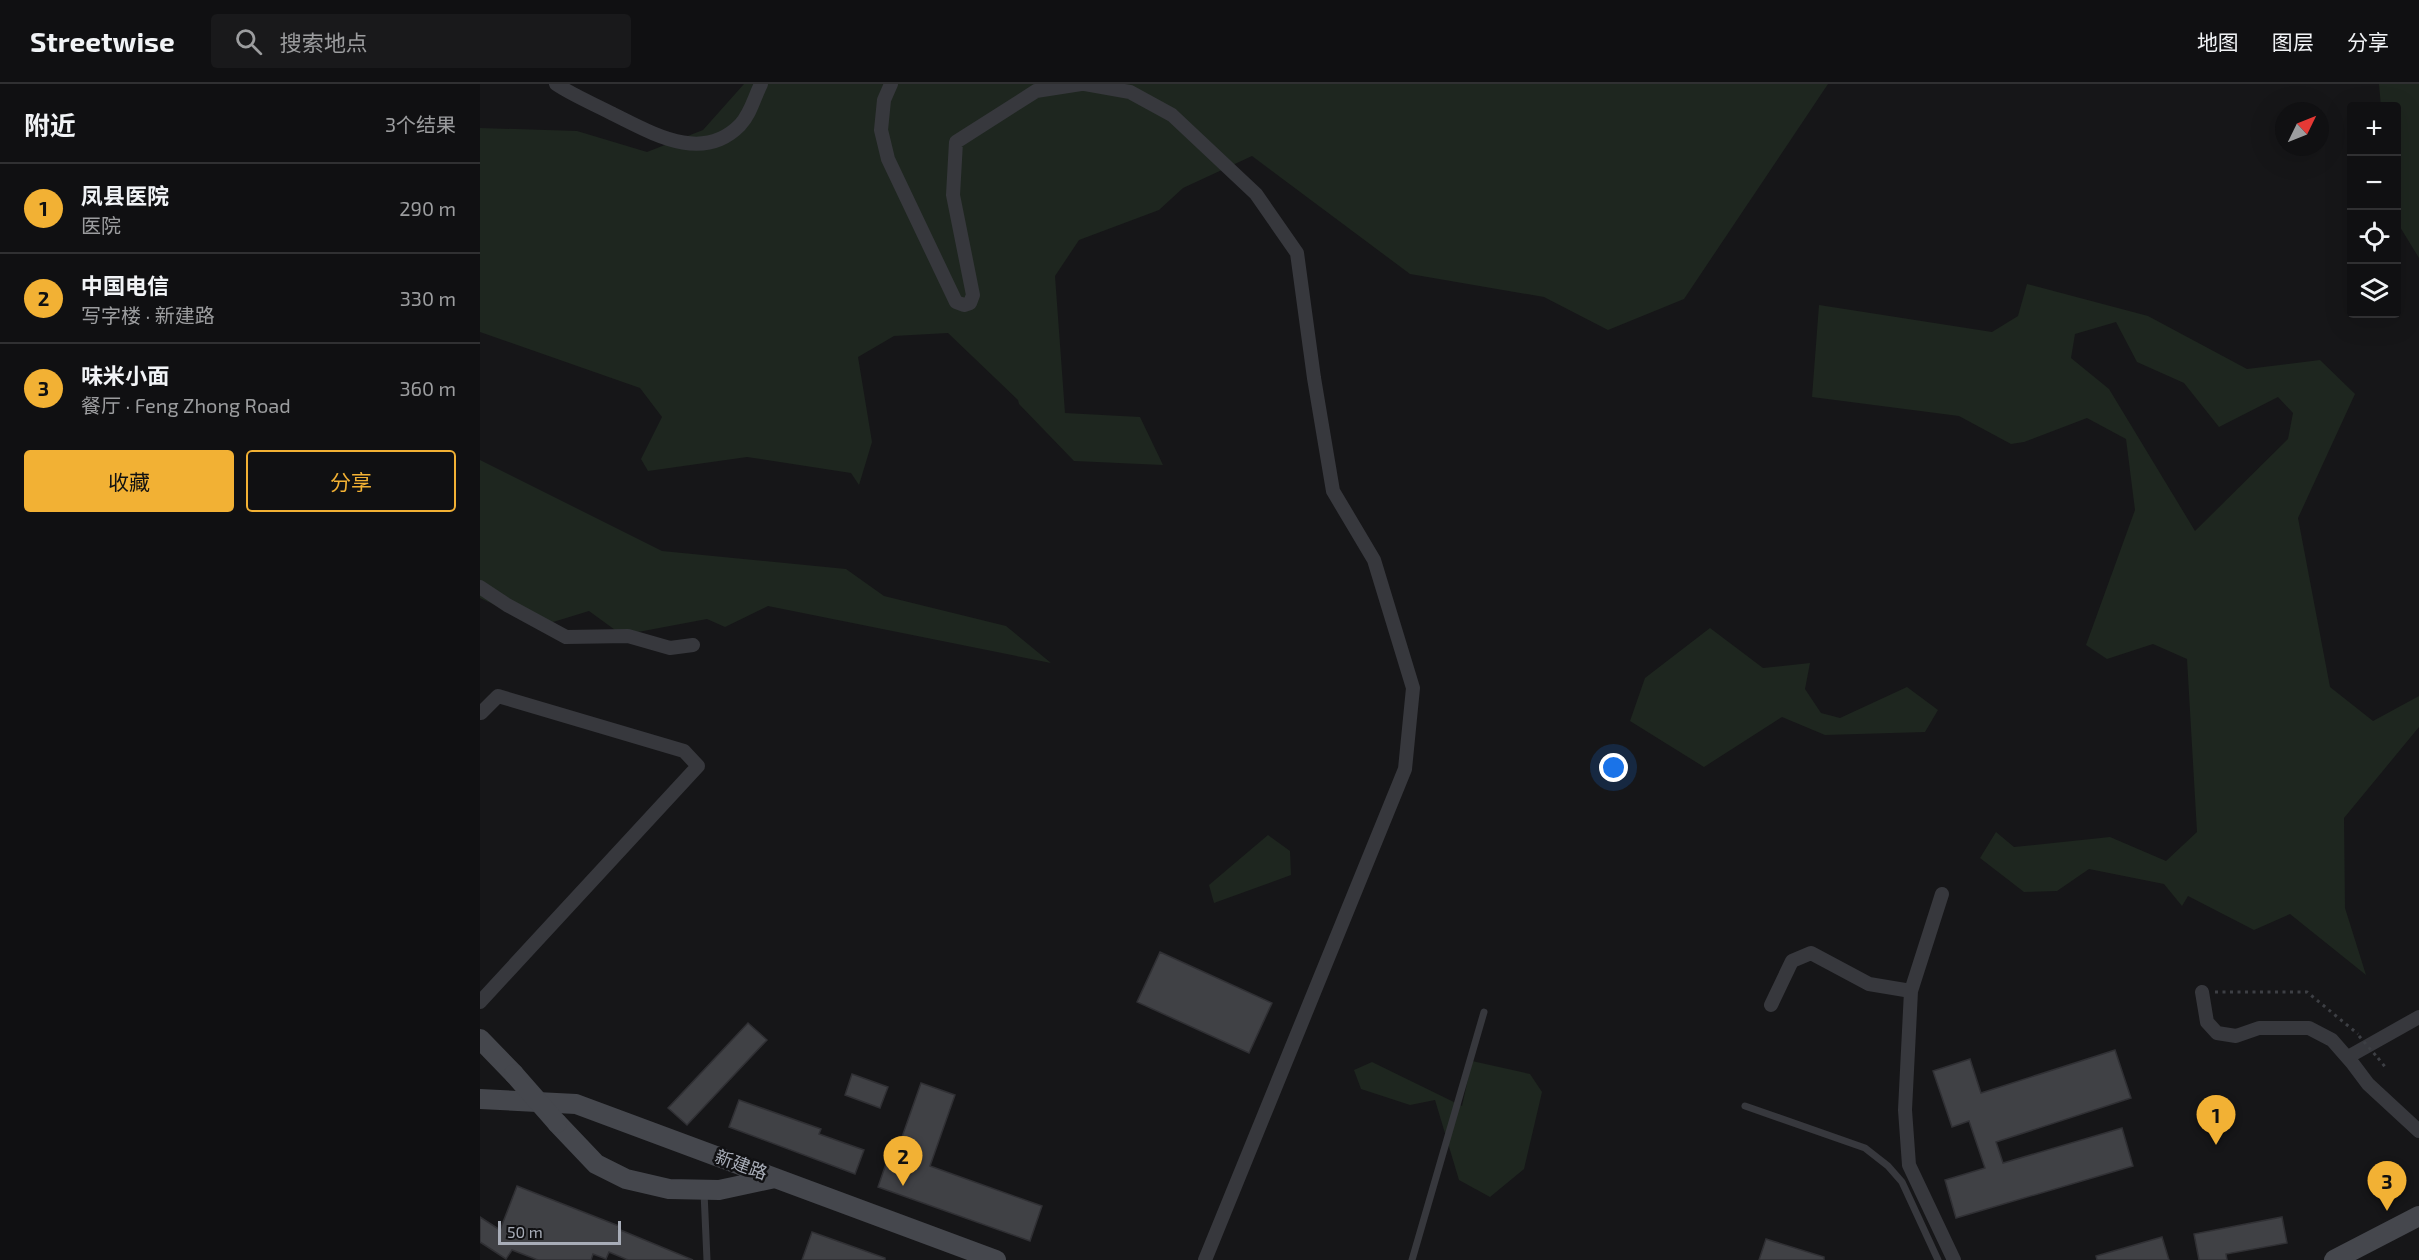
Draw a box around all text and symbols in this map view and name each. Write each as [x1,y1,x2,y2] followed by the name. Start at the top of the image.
[211,14,631,68] search box
[30,24,175,58] text: Streetwise
[232,25,265,58] icon: search
[280,29,368,55] text: 搜索地点
[2197,29,2239,54] text: 地图
[2272,29,2314,54] text: 图层
[2347,29,2389,54] text: 分享
[2275,102,2329,156] north arrow
[2347,102,2401,318] map controls
[2347,102,2401,156] button: +
[24,109,76,140] text: 附近
[385,112,456,136] text: 3个结果
[2347,156,2401,210] button: −
[81,182,169,208] text: 凤县医院
[39,196,48,220] text: 1
[399,196,456,220] text: 290 m
[2347,210,2401,264] button: locate
[81,213,121,237] text: 医院
[2347,264,2401,318] button: layers
[81,272,169,298] text: 中国电信
[38,286,49,310] text: 2
[400,286,456,310] text: 330 m
[81,303,215,327] text: 写字楼 · 新建路
[81,362,169,388] text: 味米小面
[38,376,49,400] text: 3
[399,376,456,400] text: 360 m
[81,393,291,417] text: 餐厅 · Feng Zhong Road
[24,450,234,512] button: 收藏
[246,450,456,512] button: 分享
[1599,753,1628,782] your location
[2196,1096,2236,1145] pin: 1
[884,1136,922,1186] pin: 2
[712,1144,770,1184] street label: 新建路
[2368,1162,2406,1211] pin: 3
[498,1218,621,1246] scale bar
[507,1222,543,1241] text: 50 m

